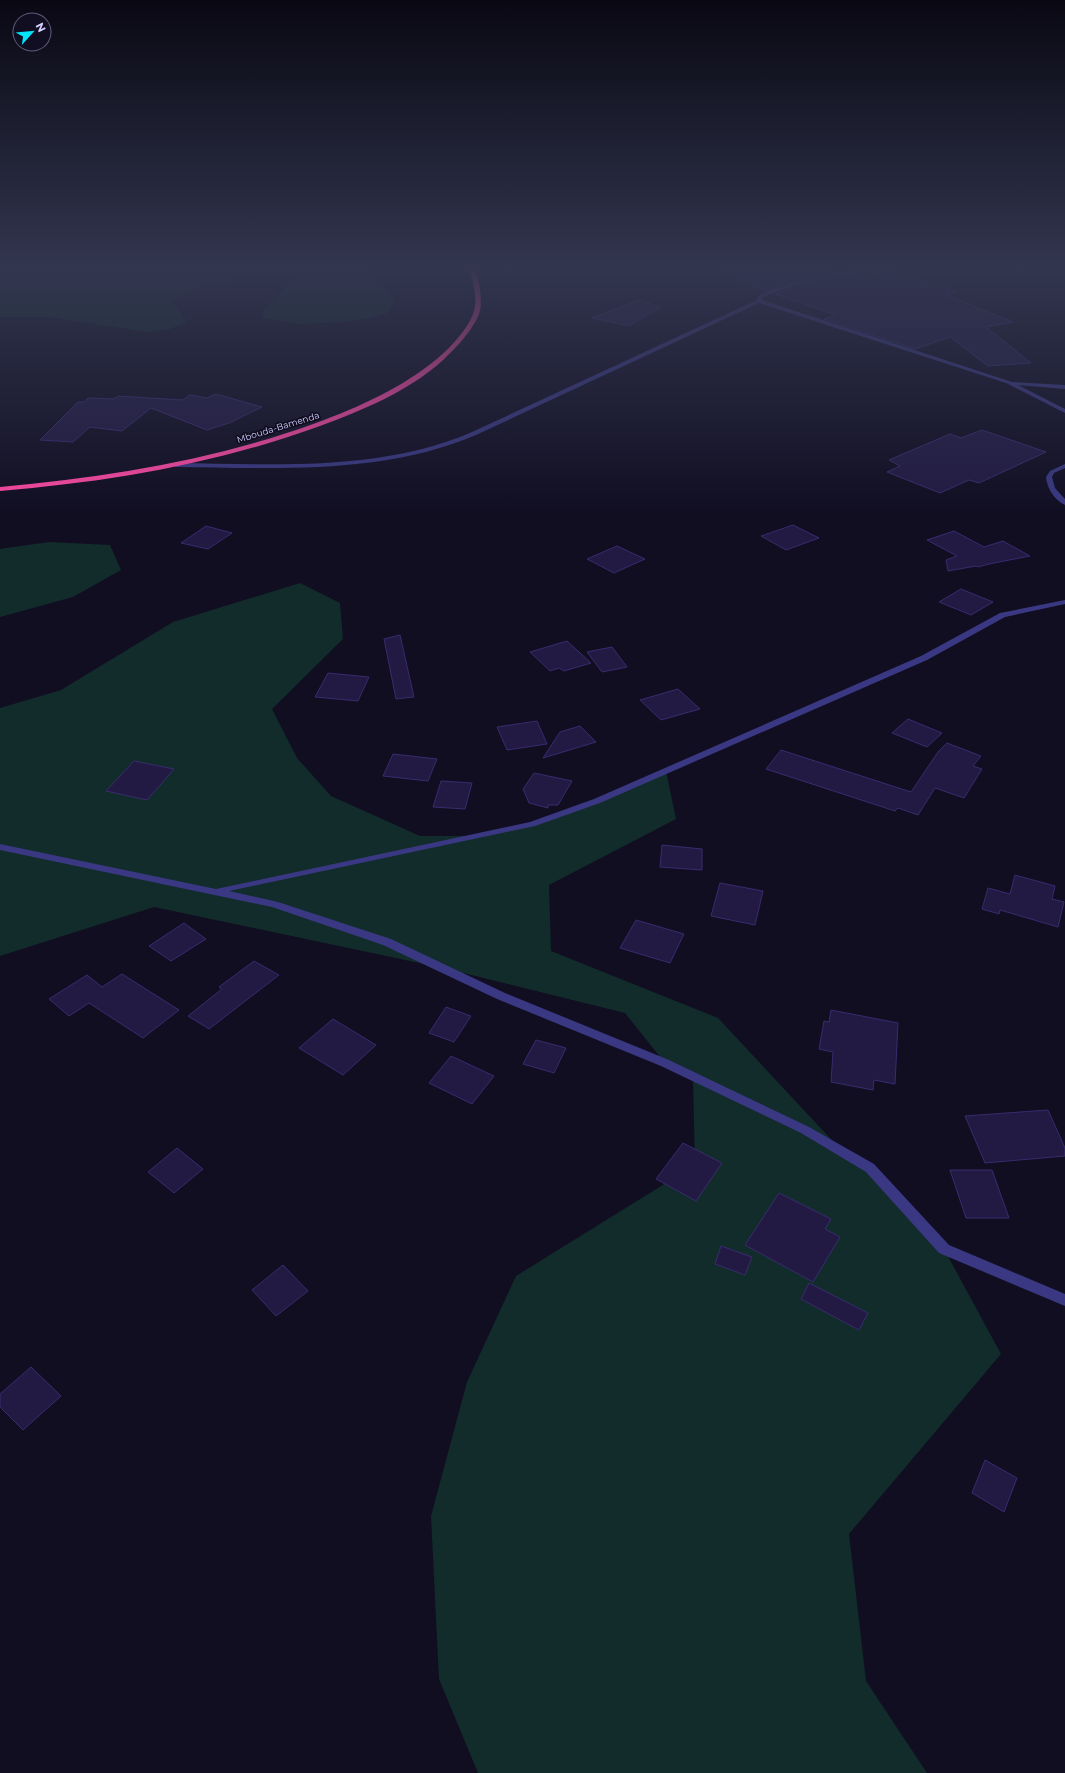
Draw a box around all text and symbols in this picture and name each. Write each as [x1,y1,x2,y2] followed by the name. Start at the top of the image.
[12,12,52,52] north arrow
[33,20,49,35] text: N
[235,409,321,445] street label: Mbouda-Bamenda

